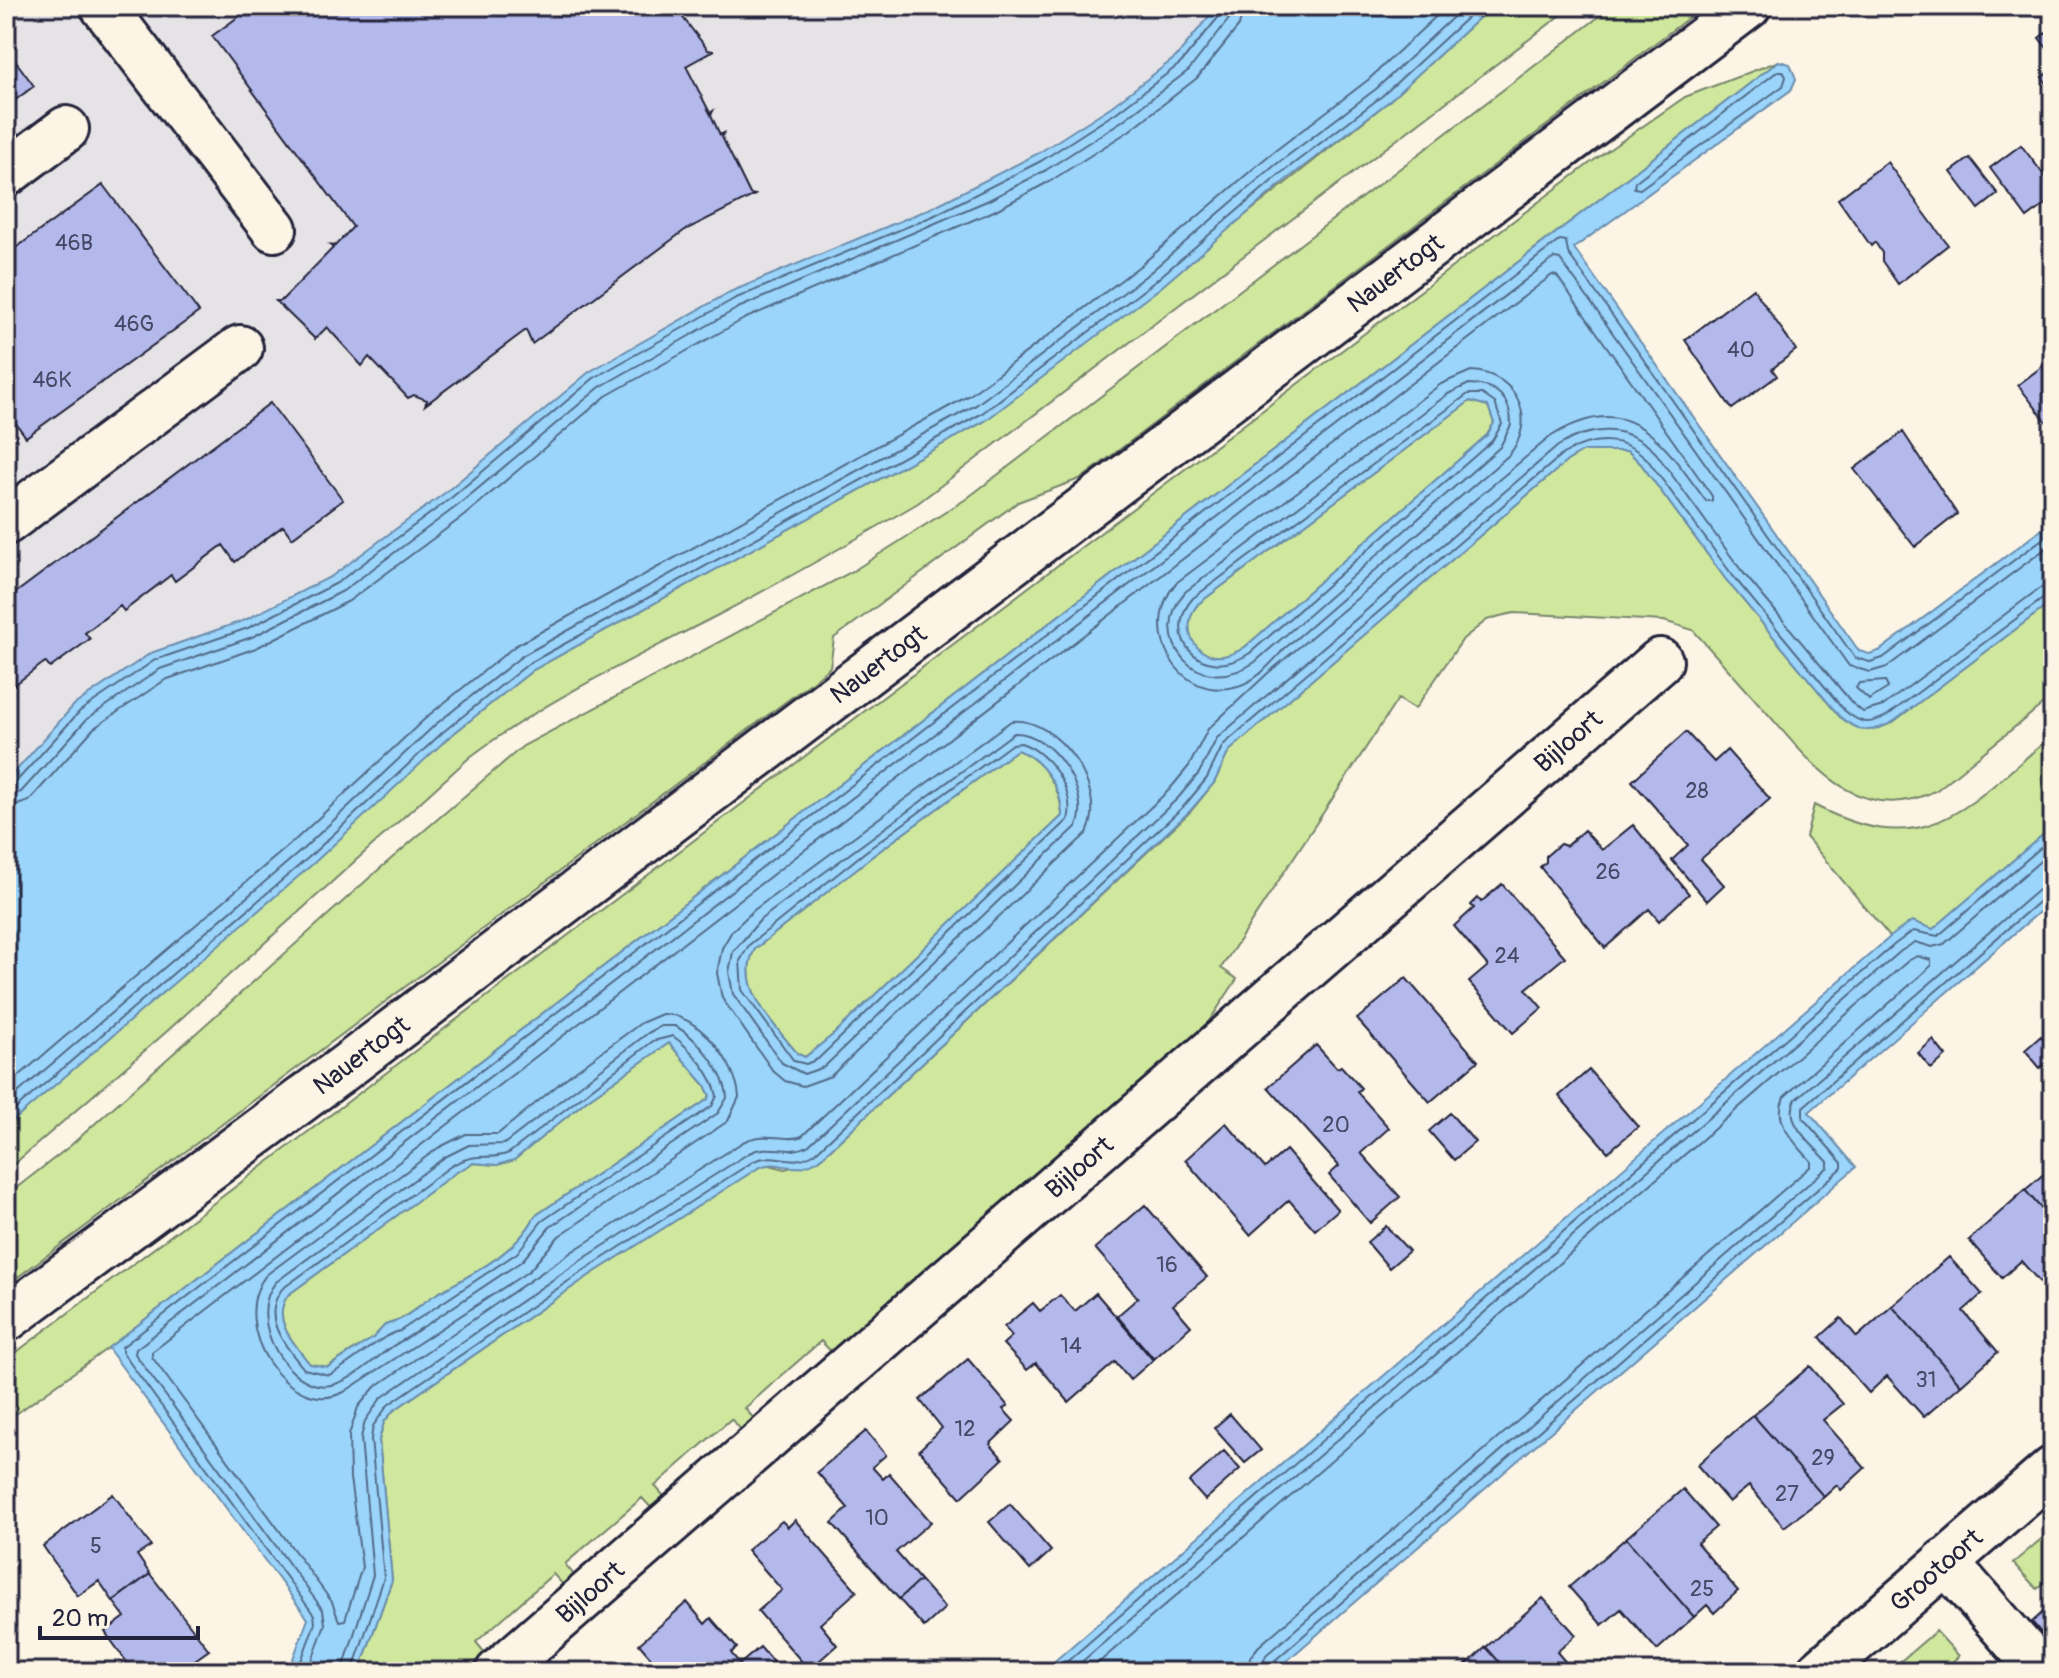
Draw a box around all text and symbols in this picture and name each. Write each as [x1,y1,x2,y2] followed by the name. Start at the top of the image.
[1341,227,1450,320] street label: Nauertogt
[55,229,93,257] house number: 46B
[114,310,154,338] house number: 46G
[1727,336,1755,364] house number: 40
[33,366,71,394] house number: 46K
[824,618,933,711] street label: Nauertogt
[1528,703,1610,780] street label: Bijloort
[1685,777,1709,805] house number: 28
[1595,858,1621,886] house number: 26
[1494,942,1520,970] house number: 24
[307,1009,416,1102] street label: Nauertogt
[1322,1111,1350,1139] house number: 20
[1039,1129,1121,1206] street label: Bijloort
[1156,1251,1178,1279] house number: 16
[1060,1332,1082,1360] house number: 14
[1916,1366,1936,1394] house number: 31
[955,1415,975,1443] house number: 12
[1811,1444,1835,1472] house number: 29
[1775,1480,1799,1508] house number: 27
[865,1504,889,1532] house number: 10
[1884,1522,1990,1620] street label: Grootoort
[90,1532,102,1560] house number: 5
[550,1554,632,1631] street label: Bijloort
[1690,1575,1714,1603] house number: 25
[40,1590,198,1640] scale bar
[52,1604,108,1633] text: 20 m

